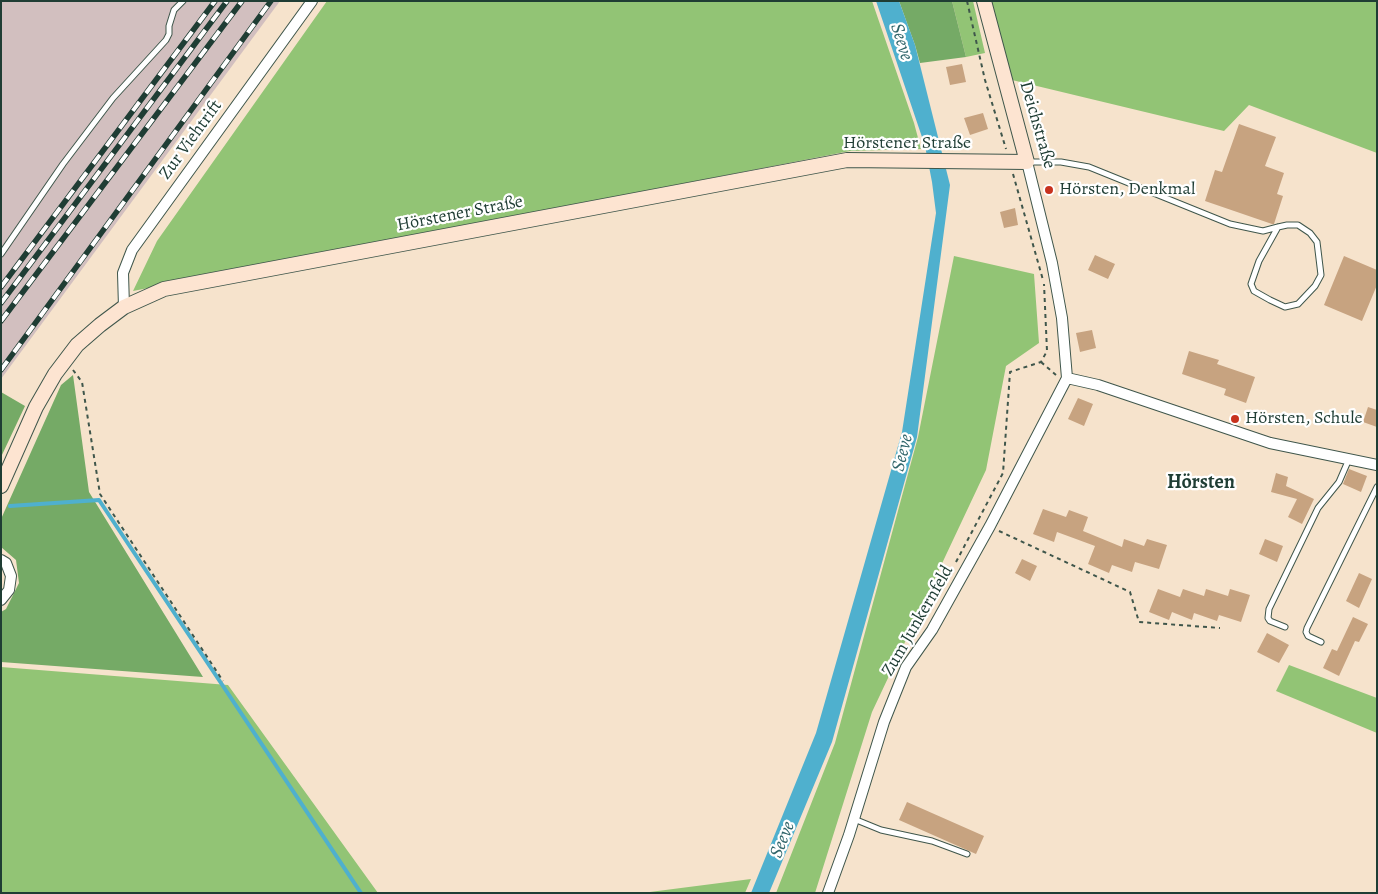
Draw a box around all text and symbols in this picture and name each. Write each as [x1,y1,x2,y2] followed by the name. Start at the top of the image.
[885,21,917,63] water label: Seeve
[1014,79,1060,171] street label: Deichstraße
[155,96,227,184] street label: Zur Viehtrift
[843,133,971,155] street label: Hörstener Straße
[1059,179,1195,201] place label: Hörsten, Denkmal
[1043,184,1055,196] marker: Hörsten, Denkmal
[395,191,525,237] street label: Hörstener Straße
[1245,408,1363,430] place label: Hörsten, Schule
[1229,413,1241,425] marker: Hörsten, Schule
[887,432,919,474] water label: Seeve
[1167,471,1235,495] district label: Hörsten
[878,562,958,680] street label: Zum Junkernfeld
[765,818,801,862] water label: Seeve

